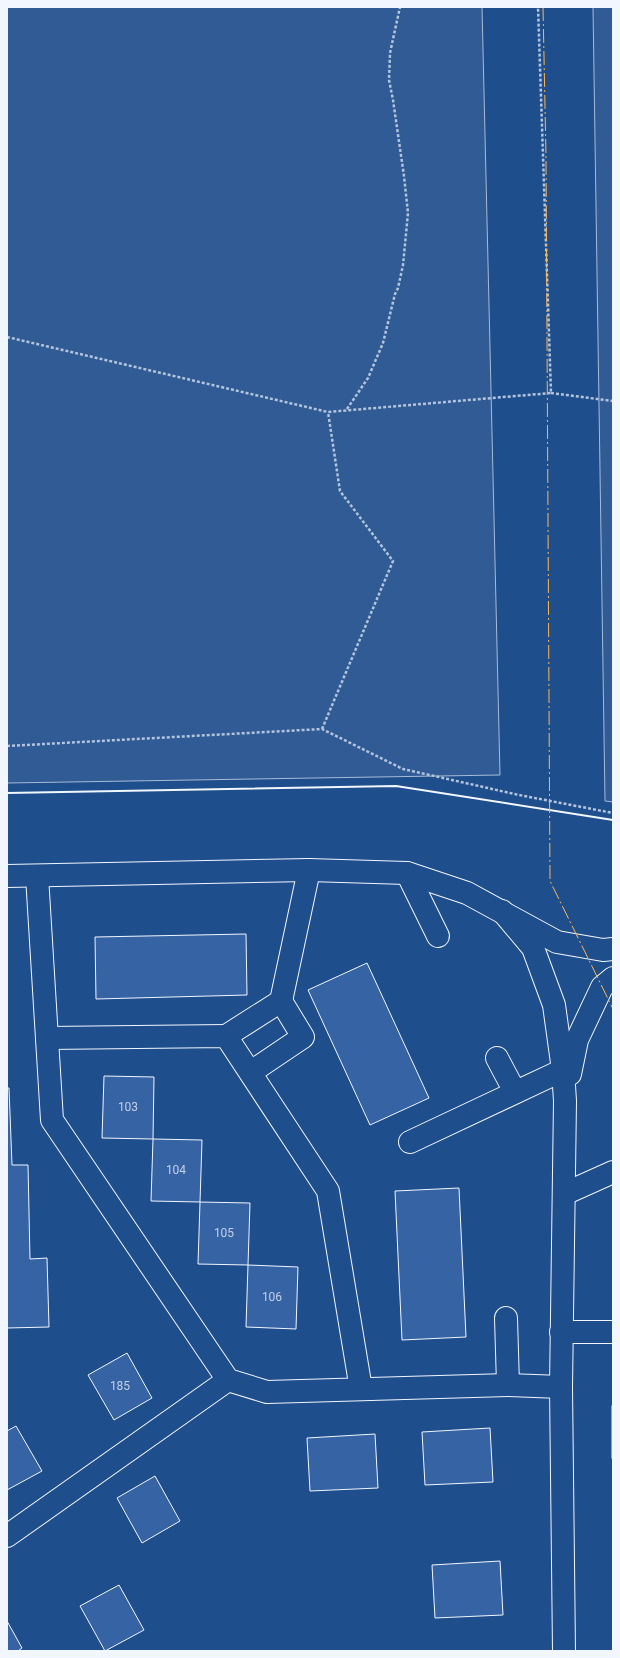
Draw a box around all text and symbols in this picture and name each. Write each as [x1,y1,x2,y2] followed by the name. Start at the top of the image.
[118,1100,138,1114] house number: 103
[166,1163,186,1177] house number: 104
[214,1226,234,1240] house number: 105
[262,1290,282,1304] house number: 106
[110,1379,130,1393] house number: 185

